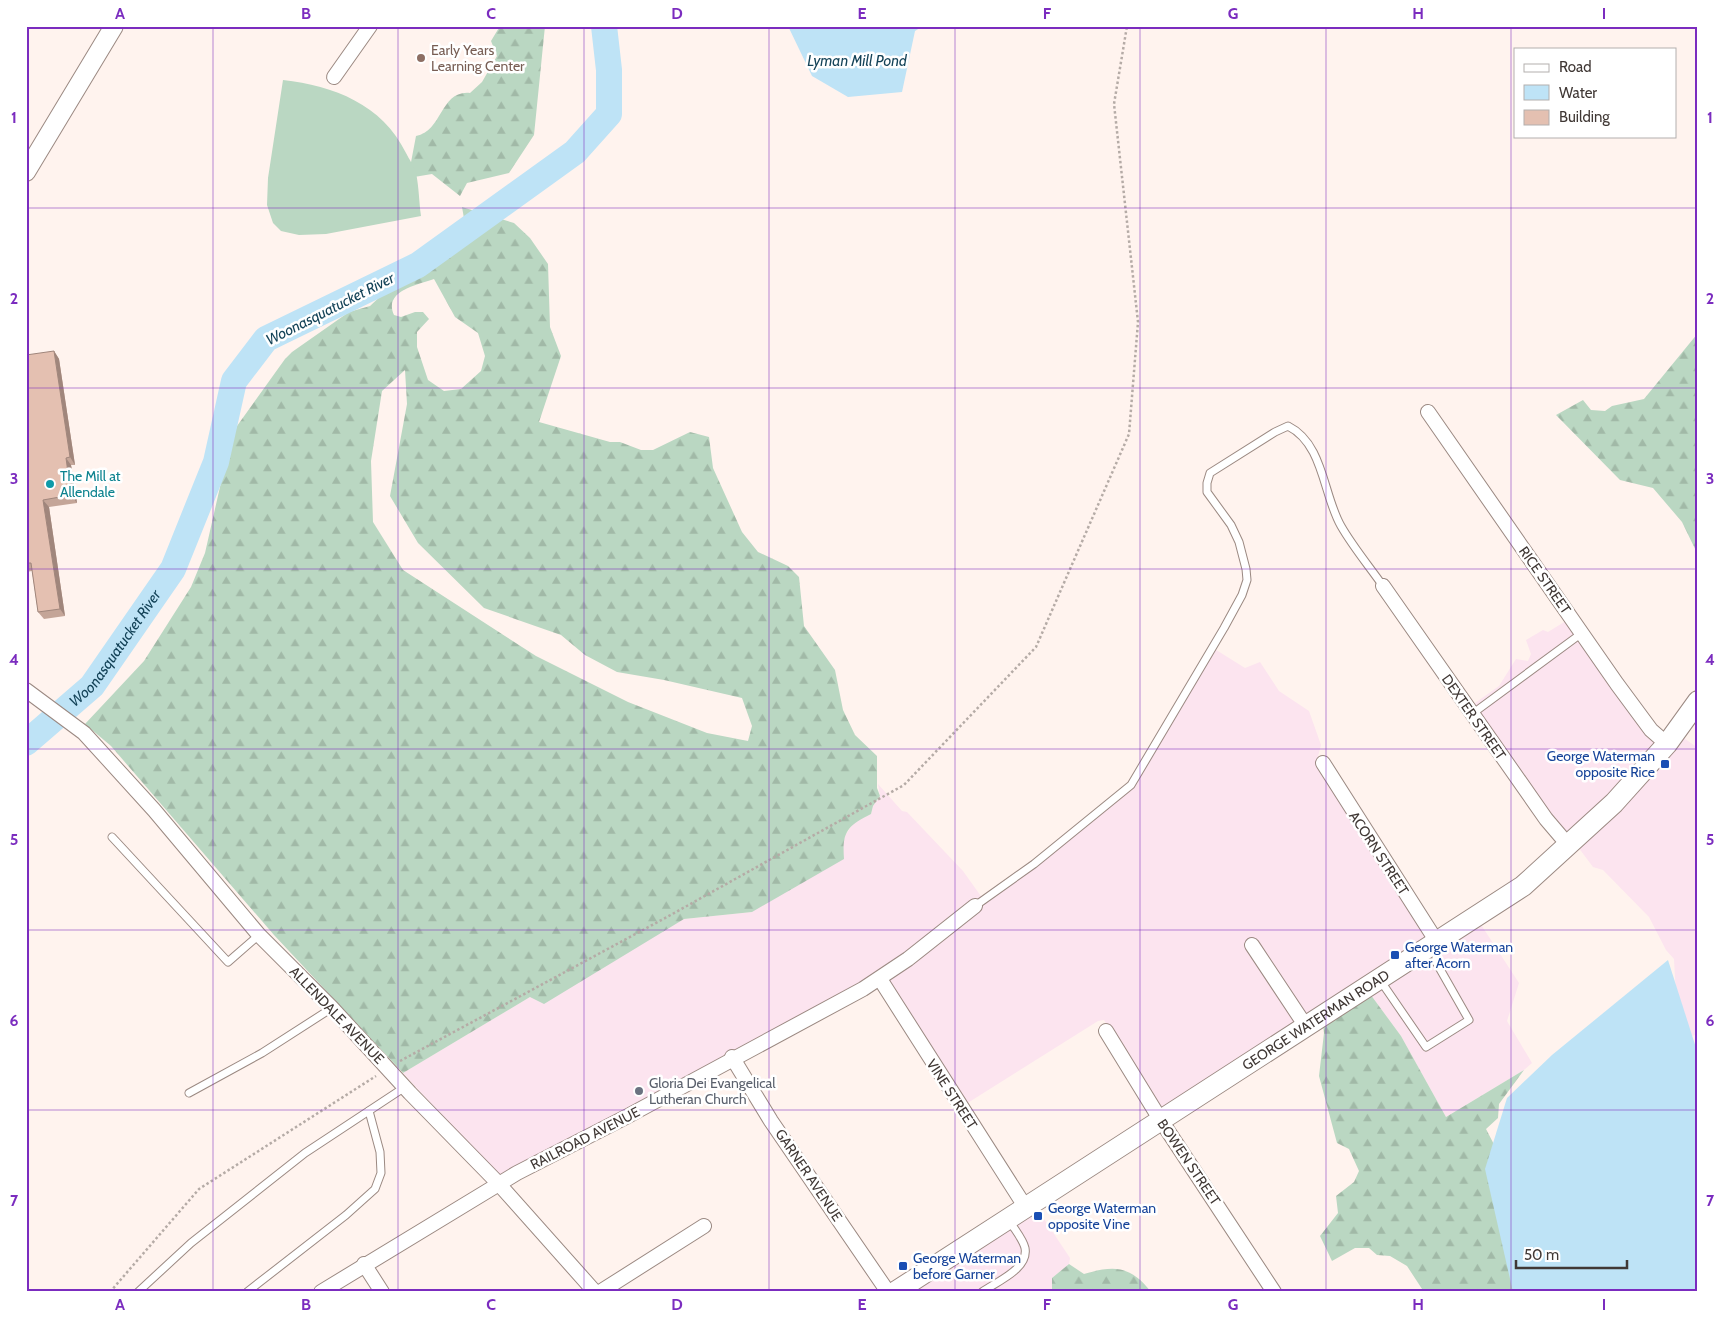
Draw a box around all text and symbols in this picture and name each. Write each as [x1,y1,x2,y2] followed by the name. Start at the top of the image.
[115,4,125,23] text: A
[301,4,311,23] text: B
[486,4,496,23] text: C
[671,4,683,23] text: D
[857,4,867,23] text: E
[1043,4,1052,23] text: F
[1228,4,1238,23] text: G
[1412,4,1424,23] text: H
[1602,4,1606,23] text: I
[431,41,525,75] place label: Early Years Learning Center
[1514,48,1676,138] legend
[415,52,427,64] marker: Early Years Learning Center
[807,52,908,70] water label: Lyman Mill Pond
[1559,58,1592,76] text: Road
[1559,84,1597,102] text: Water
[11,108,17,127] text: 1
[1559,108,1610,126] text: Building
[1707,108,1713,127] text: 1
[263,268,398,349] water label: Woonasquatucket River
[10,289,18,308] text: 2
[1706,289,1714,308] text: 2
[60,467,121,501] place label: The Mill at Allendale
[10,469,18,488] text: 3
[1706,469,1714,488] text: 3
[44,478,56,490] marker: The Mill at Allendale
[1515,543,1575,618] street label: RICE STREET
[66,585,165,711] water label: Woonasquatucket River
[9,650,19,669] text: 4
[1705,650,1715,669] text: 4
[1438,671,1510,764] street label: DEXTER STREET
[1547,747,1655,781] place label: George Waterman opposite Rice
[1659,758,1671,770] marker: George Waterman opposite Rice
[1345,808,1413,899] street label: ACORN STREET
[10,830,18,849] text: 5
[1706,830,1714,849] text: 5
[1405,938,1513,972] place label: George Waterman after Acorn
[1389,949,1401,961] marker: George Waterman after Acorn
[286,962,388,1068] street label: ALLENDALE AVENUE
[1239,966,1393,1074] street label: GEORGE WATERMAN ROAD
[10,1011,19,1030] text: 6
[1706,1011,1715,1030] text: 6
[923,1056,982,1133] street label: VINE STREET
[649,1074,776,1108] place label: Gloria Dei Evangelical Lutheran Church
[633,1085,645,1097] marker: Gloria Dei Evangelical Lutheran Church
[527,1102,643,1173] street label: RAILROAD AVENUE
[1154,1115,1225,1209] street label: BOWEN STREET
[771,1125,847,1225] street label: GARNER AVENUE
[10,1191,19,1210] text: 7
[1706,1191,1715,1210] text: 7
[1048,1199,1156,1233] place label: George Waterman opposite Vine
[1032,1210,1044,1222] marker: George Waterman opposite Vine
[1516,1238,1628,1270] scale bar
[1524,1246,1559,1264] text: 50 m
[913,1249,1021,1283] place label: George Waterman before Garner
[897,1260,909,1272] marker: George Waterman before Garner
[115,1295,125,1314] text: A
[301,1295,311,1314] text: B
[486,1295,496,1314] text: C
[671,1295,683,1314] text: D
[857,1295,867,1314] text: E
[1043,1295,1052,1314] text: F
[1228,1295,1238,1314] text: G
[1412,1295,1424,1314] text: H
[1602,1295,1606,1314] text: I

